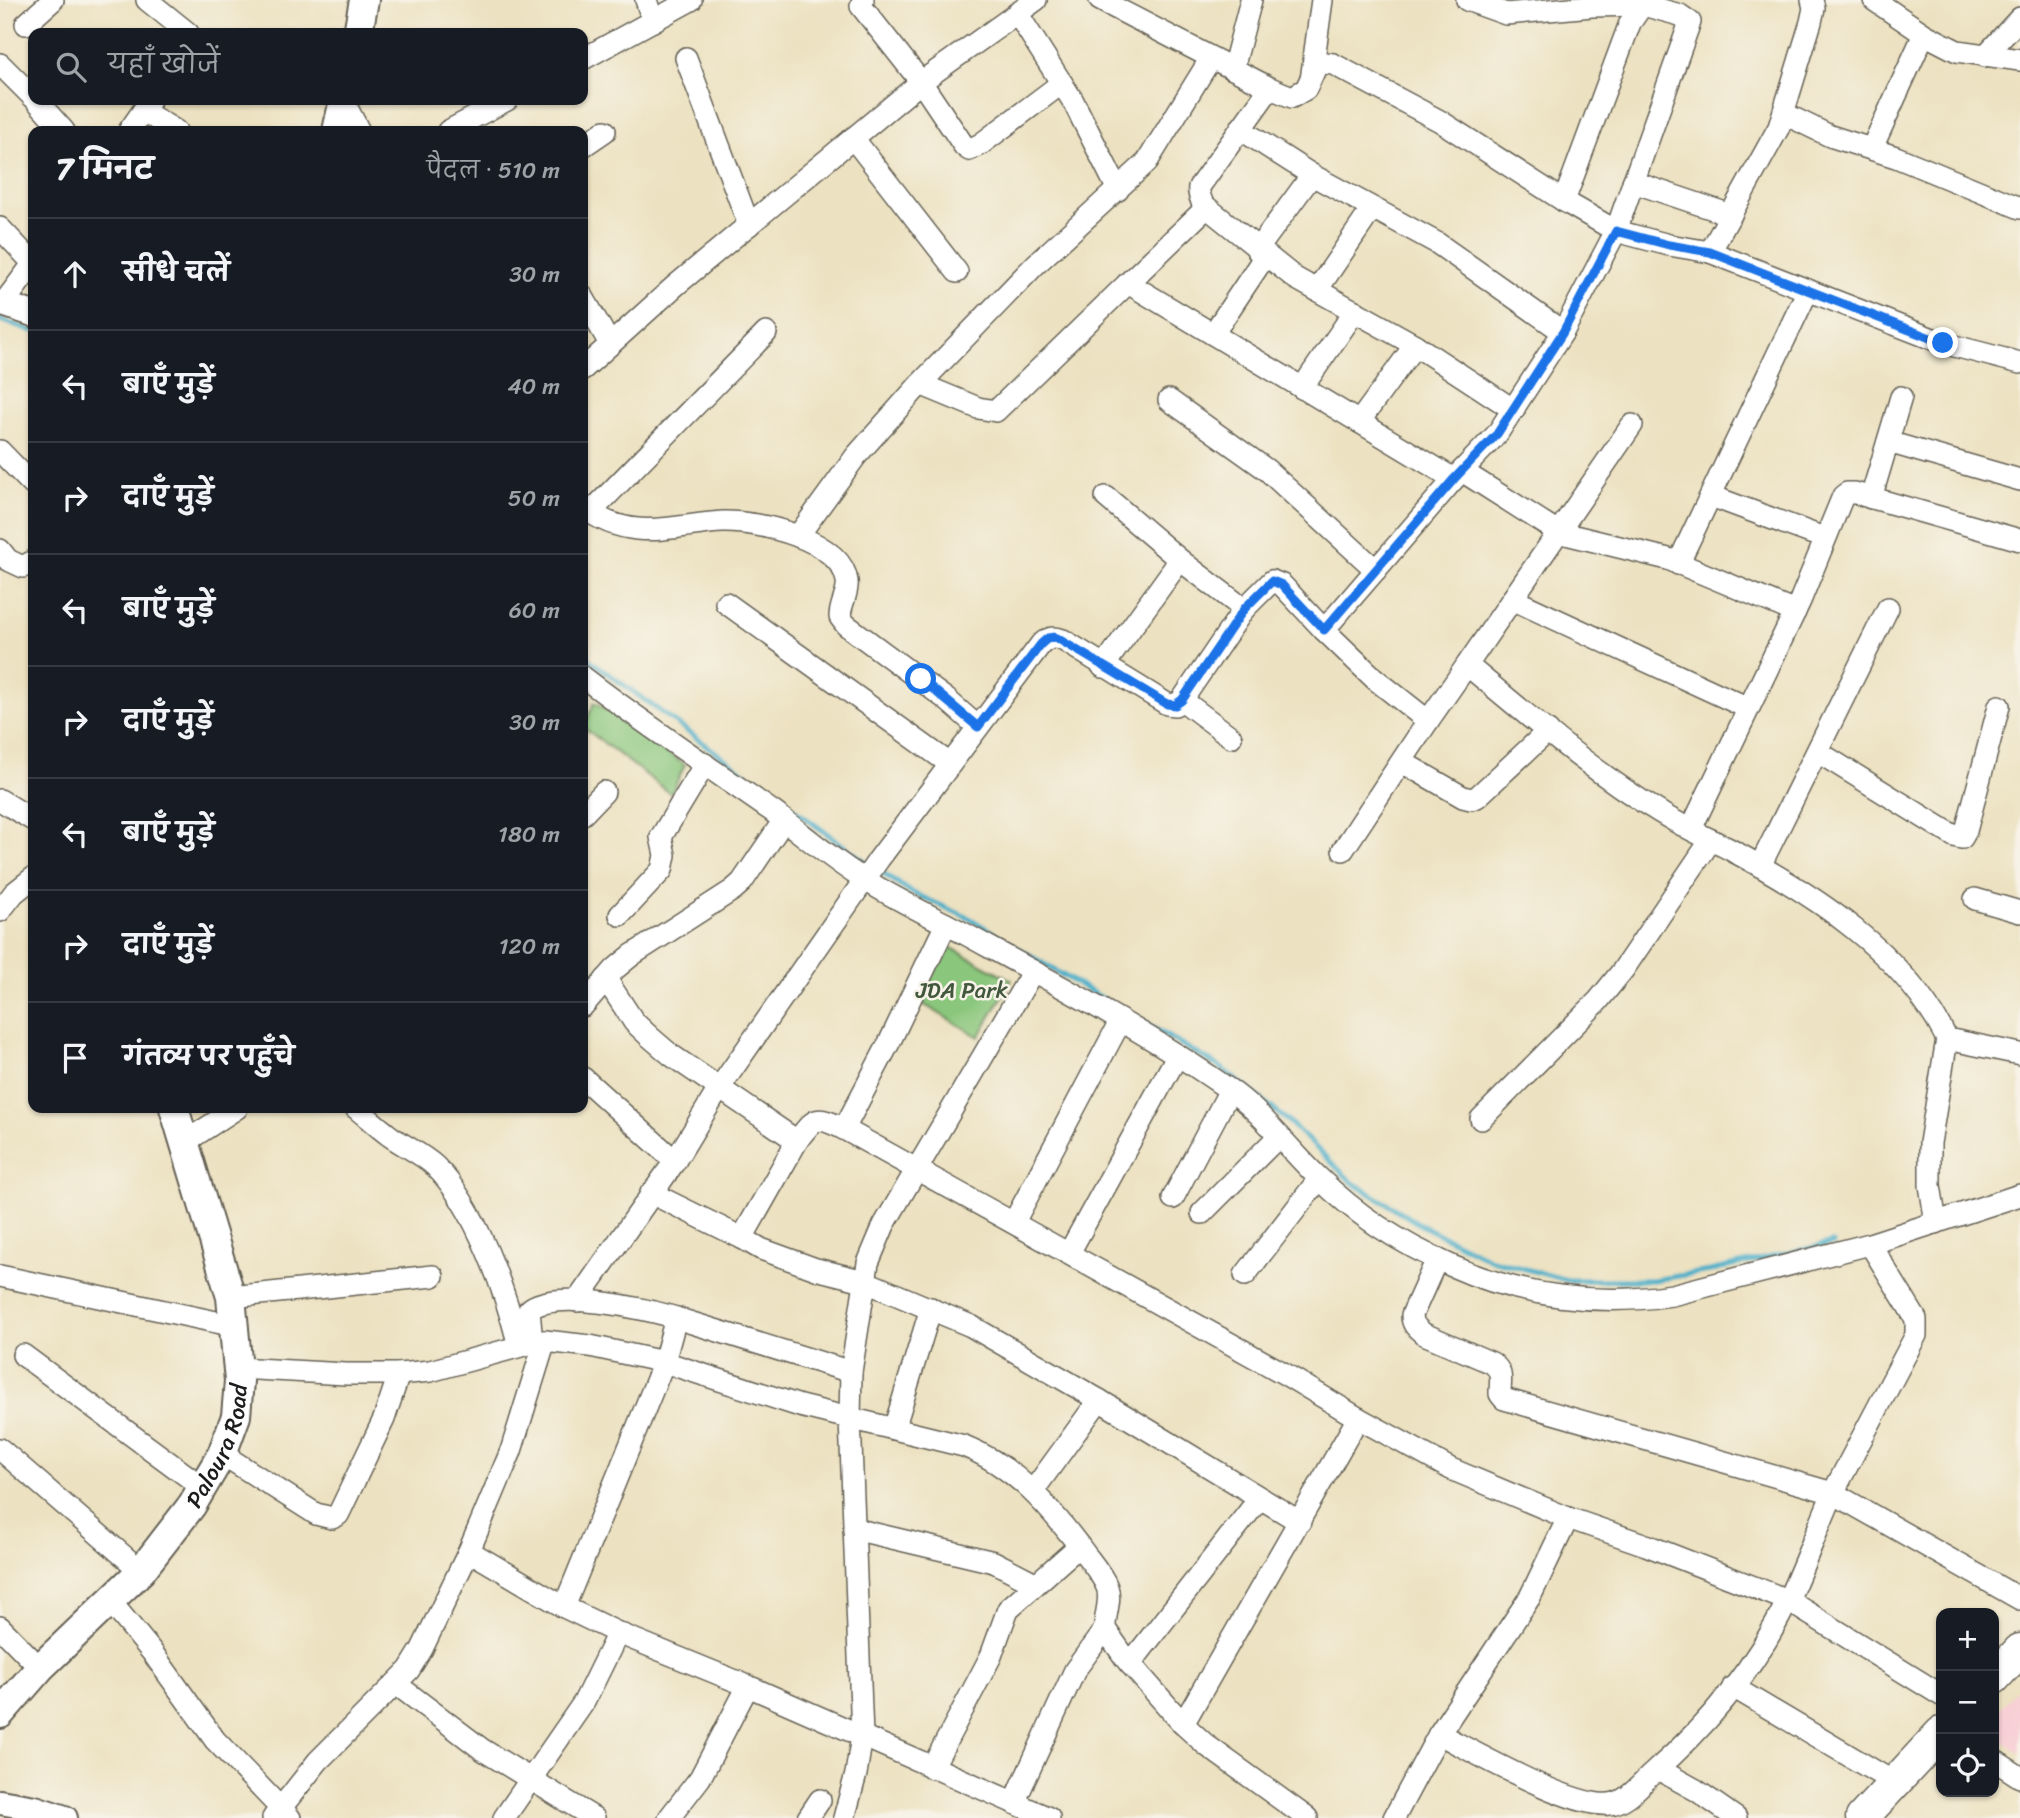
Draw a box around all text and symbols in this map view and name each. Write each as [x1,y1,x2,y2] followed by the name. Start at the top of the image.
[28,28,588,105] search box
[108,41,220,87] text: यहाँ खोजें
[52,48,90,86] icon: search
[56,142,154,196] text: 7 मिनट
[427,150,560,191] text: पैदल · 510 m
[123,249,230,295] text: सीधे चलें
[509,254,560,295] text: 30 m
[56,255,94,293] icon: ahead
[1927,327,1958,358] route end
[123,361,214,407] text: बाएँ मुड़ें
[507,366,560,407] text: 40 m
[56,367,94,405] icon: left
[123,473,214,519] text: दाएँ मुड़ें
[508,478,560,519] text: 50 m
[56,479,94,517] icon: right
[123,585,214,631] text: बाएँ मुड़ें
[509,590,560,631] text: 60 m
[56,591,94,629] icon: left
[905,663,936,694] route start
[123,697,214,743] text: दाएँ मुड़ें
[509,702,560,743] text: 30 m
[56,703,94,741] icon: right
[123,809,214,855] text: बाएँ मुड़ें
[498,814,560,855] text: 180 m
[56,815,94,853] icon: left
[123,921,214,967] text: दाएँ मुड़ें
[499,926,560,967] text: 120 m
[56,927,94,965] icon: right
[915,970,1008,1011] park label: JDA Park
[123,1033,295,1079] text: गंतव्य पर पहुँचे
[56,1039,94,1077] icon: arrive
[174,1380,260,1516] street label: Paloura Road
[1936,1608,1999,1797] map controls
[1936,1608,1999,1671] button: +
[1936,1671,1999,1734] button: −
[1936,1734,1999,1797] button: locate

